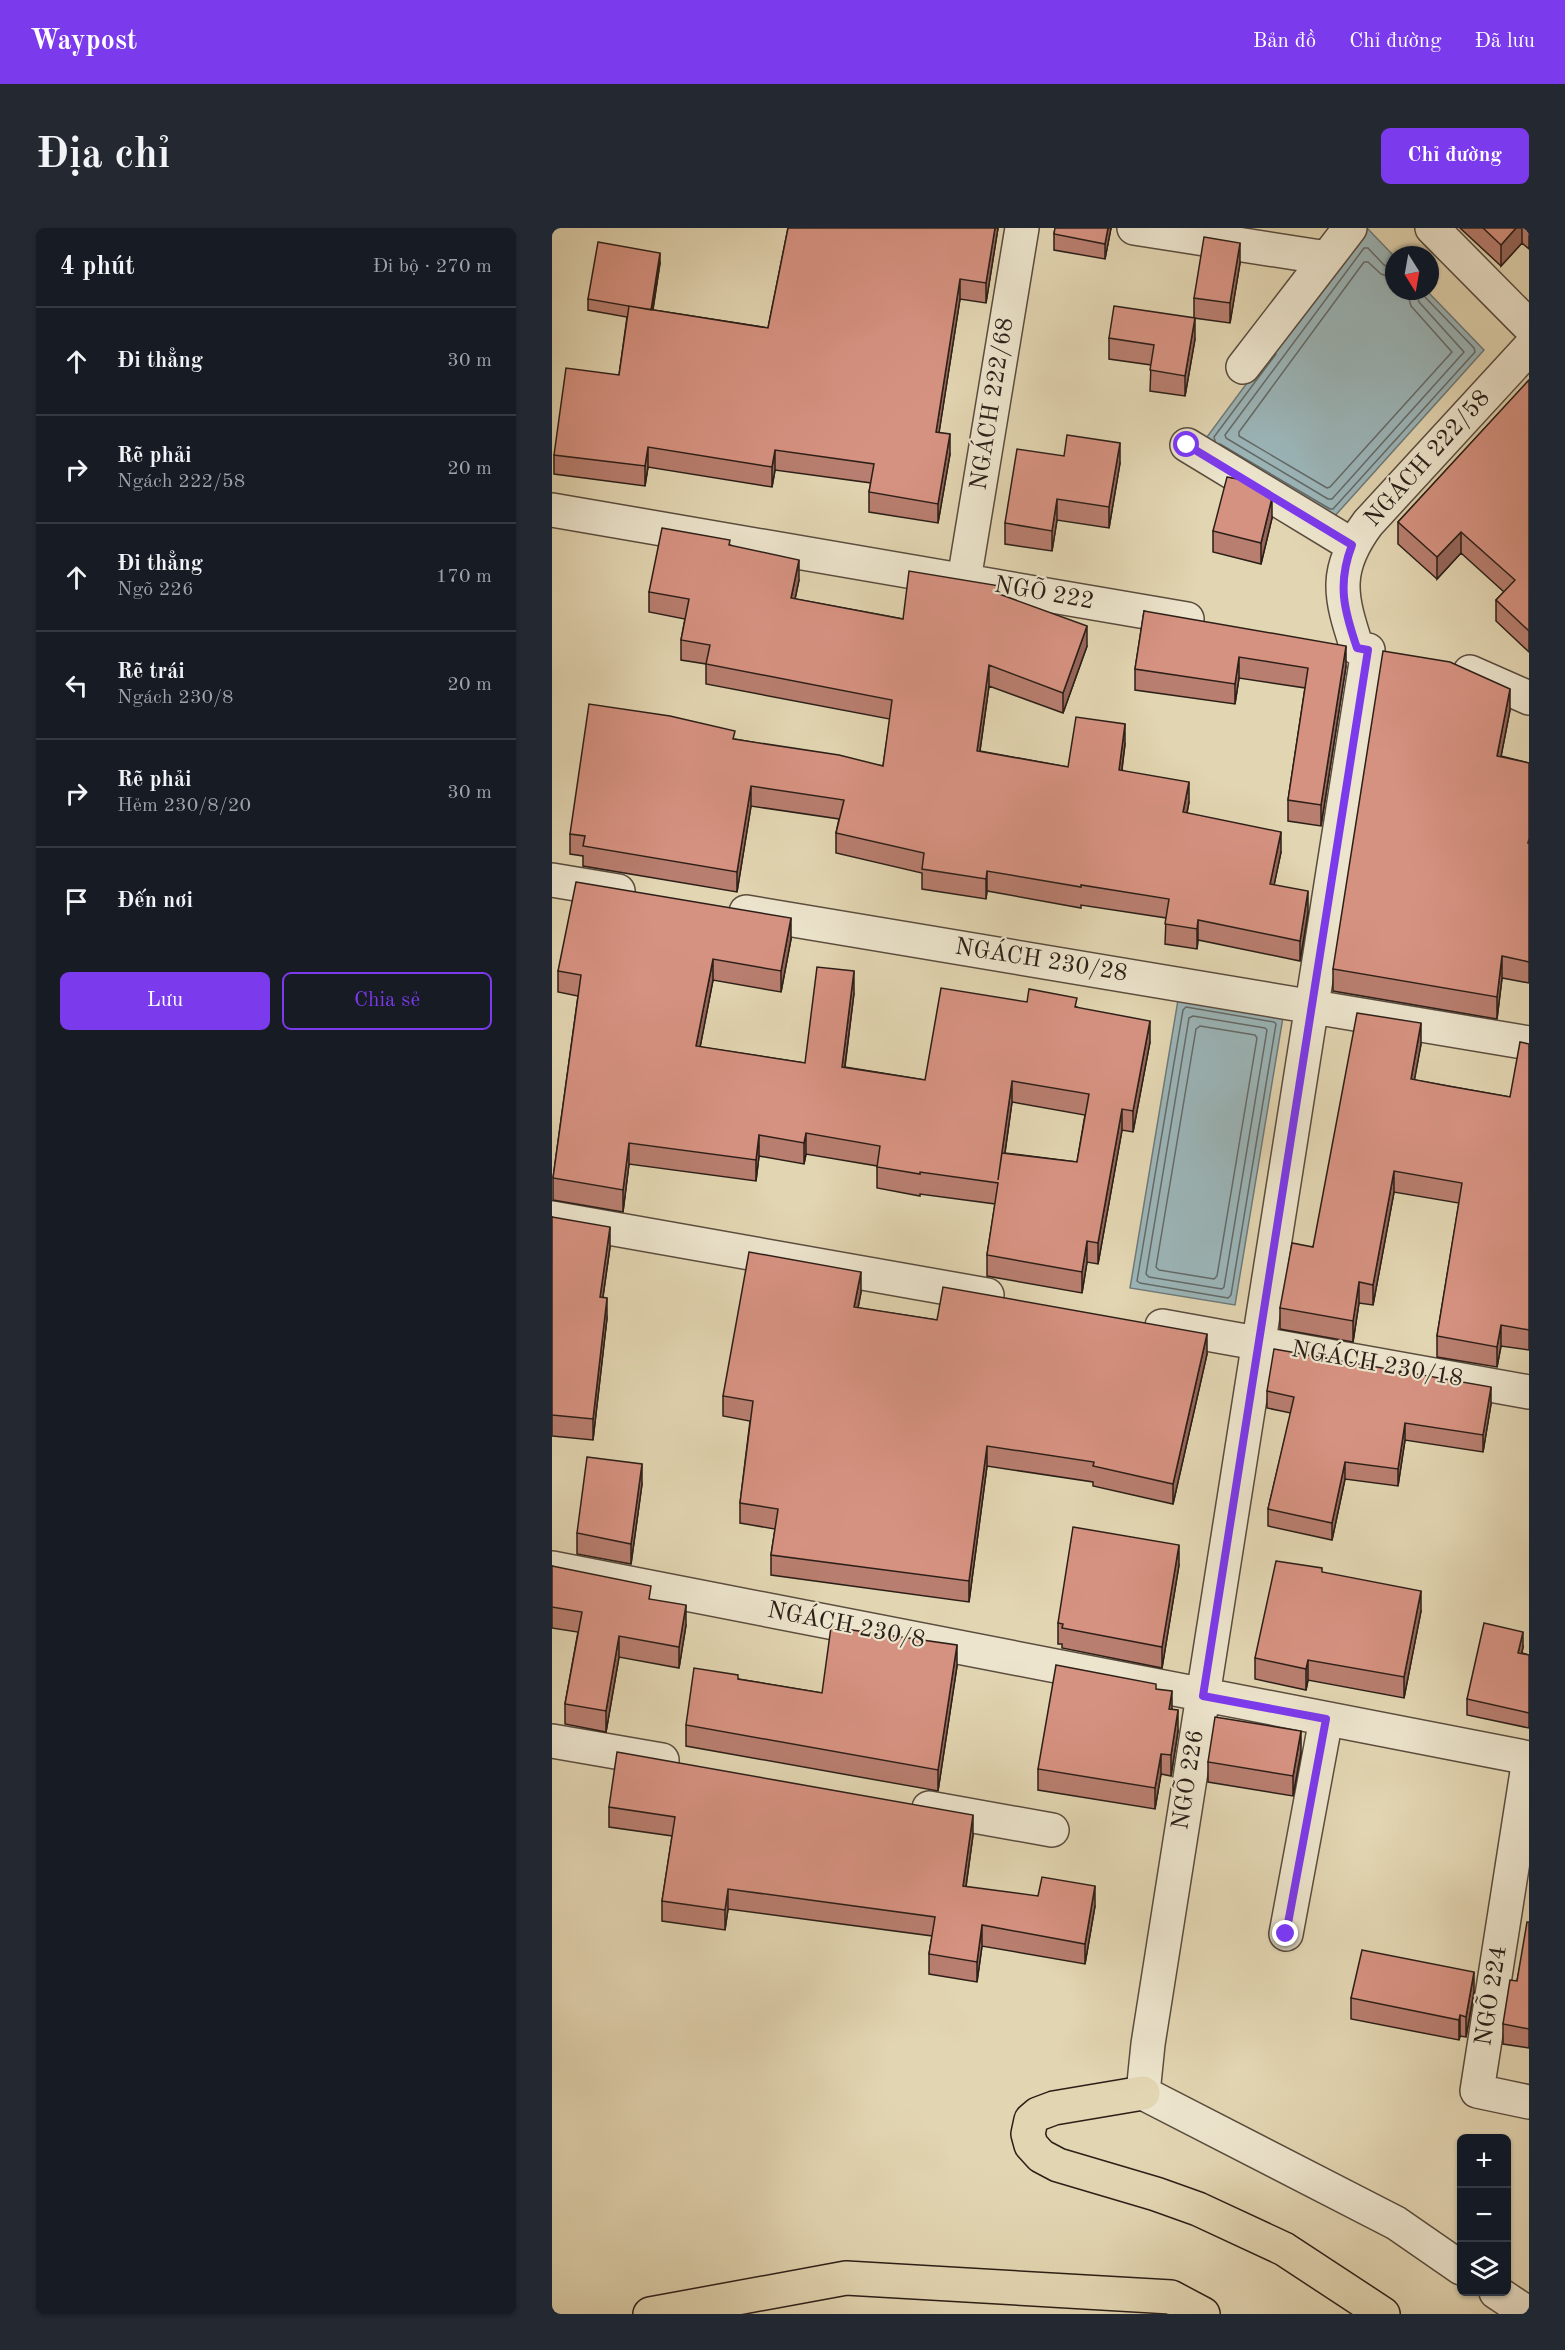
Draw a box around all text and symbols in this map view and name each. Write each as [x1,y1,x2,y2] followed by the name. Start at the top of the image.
[30,28,137,56] text: Waypost
[1253,31,1316,52] text: Bản đồ
[1349,31,1442,52] text: Chỉ đường
[1475,31,1535,52] text: Đã lưu
[1381,128,1529,184] button: Chỉ đường
[36,135,170,177] text: Địa chỉ
[1385,246,1439,300] north arrow
[60,254,135,280] text: 4 phút
[372,257,492,277] text: Đi bộ · 270 m
[964,315,1018,492] street label: NGÁCH 222/68
[60,345,93,378] icon: ahead
[117,350,203,372] text: Đi thẳng
[447,351,492,371] text: 30 m
[1358,384,1495,532] street label: NGÁCH 222/58
[1173,431,1199,457] route start
[117,445,192,467] text: Rẽ phải
[60,453,93,486] icon: right
[447,459,492,479] text: 20 m
[117,472,245,492] text: Ngách 222/58
[117,553,203,575] text: Đi thẳng
[60,561,93,594] icon: ahead
[436,567,492,587] text: 170 m
[992,568,1097,615] street label: NGÕ 222
[117,580,194,600] text: Ngõ 226
[117,661,185,683] text: Rẽ trái
[60,669,93,702] icon: left
[447,675,492,695] text: 20 m
[117,688,234,708] text: Ngách 230/8
[117,769,192,791] text: Rẽ phải
[60,777,93,810] icon: right
[447,783,492,803] text: 30 m
[117,796,251,816] text: Hẻm 230/8/20
[60,885,93,918] icon: arrive
[117,890,193,912] text: Đến nơi
[953,932,1130,986] street label: NGÁCH 230/28
[60,972,270,1030] button: Lưu
[282,972,492,1030] button: Chia sẻ
[1289,1334,1466,1392] street label: NGÁCH 230/18
[765,1595,928,1653] street label: NGÁCH 230/8
[1164,1727,1209,1832] street label: NGÕ 226
[1272,1920,1298,1946] route end
[1467,1943,1512,2048] street label: NGÕ 224
[1457,2134,1511,2296] map controls
[1457,2134,1511,2188] button: +
[1457,2188,1511,2242] button: −
[1457,2242,1511,2296] button: layers

